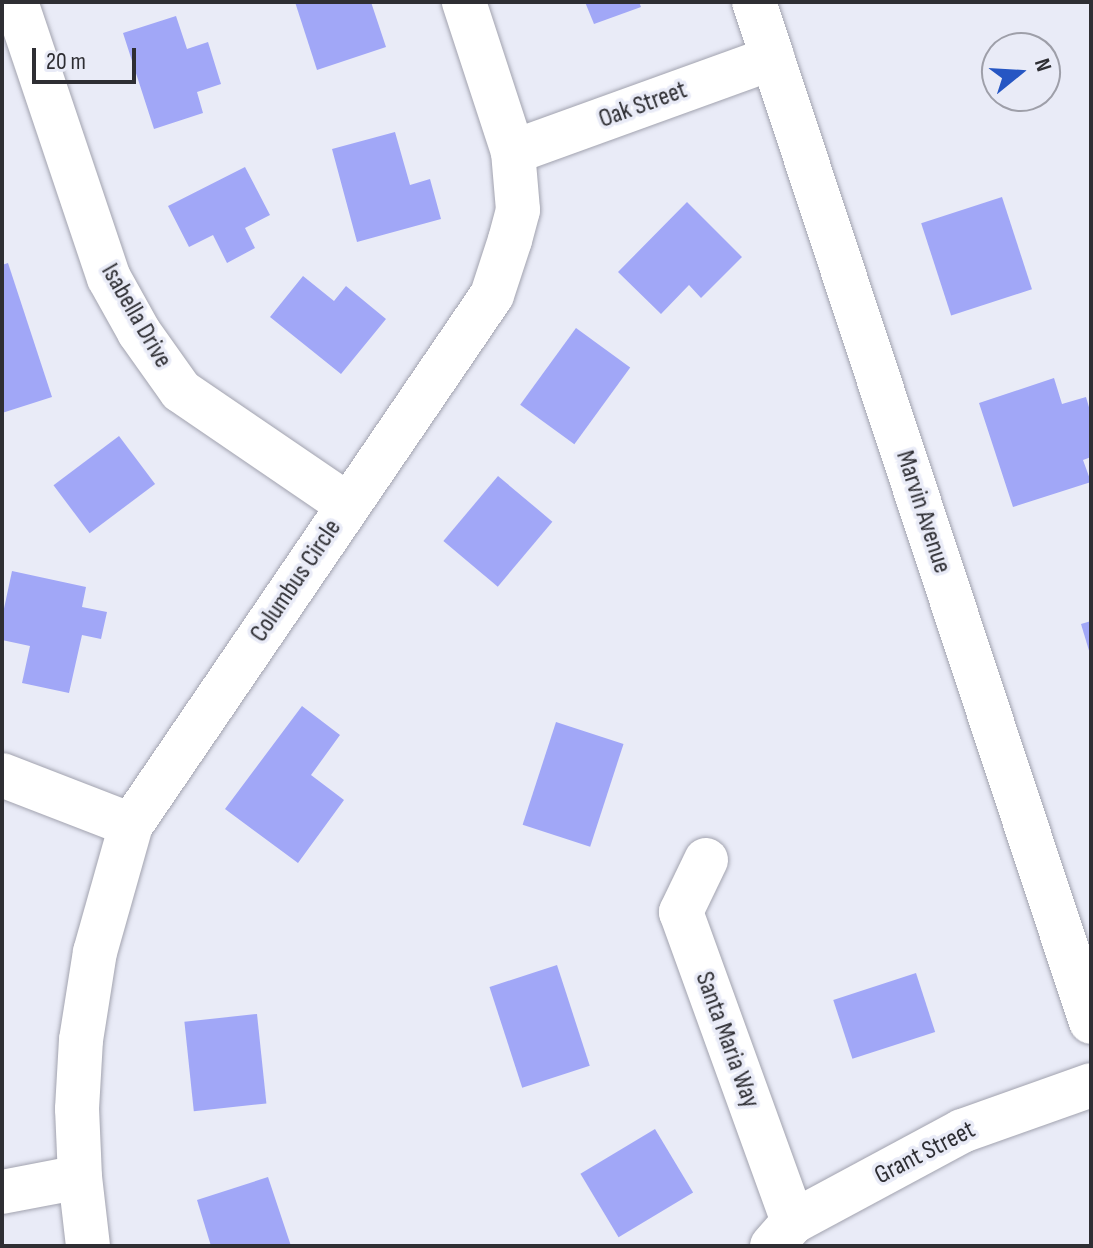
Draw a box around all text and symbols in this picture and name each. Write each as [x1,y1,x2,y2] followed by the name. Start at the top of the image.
[36,32,140,82] scale bar
[981,32,1061,112] north arrow
[46,47,86,76] text: 20 m
[1028,55,1057,75] text: N
[595,75,691,135] street label: Oak Street
[94,258,178,374] street label: Isabella Drive
[889,447,957,577] street label: Marvin Avenue
[244,514,348,648] street label: Columbus Circle
[688,968,766,1112] street label: Santa Maria Way
[870,1115,980,1191] street label: Grant Street

